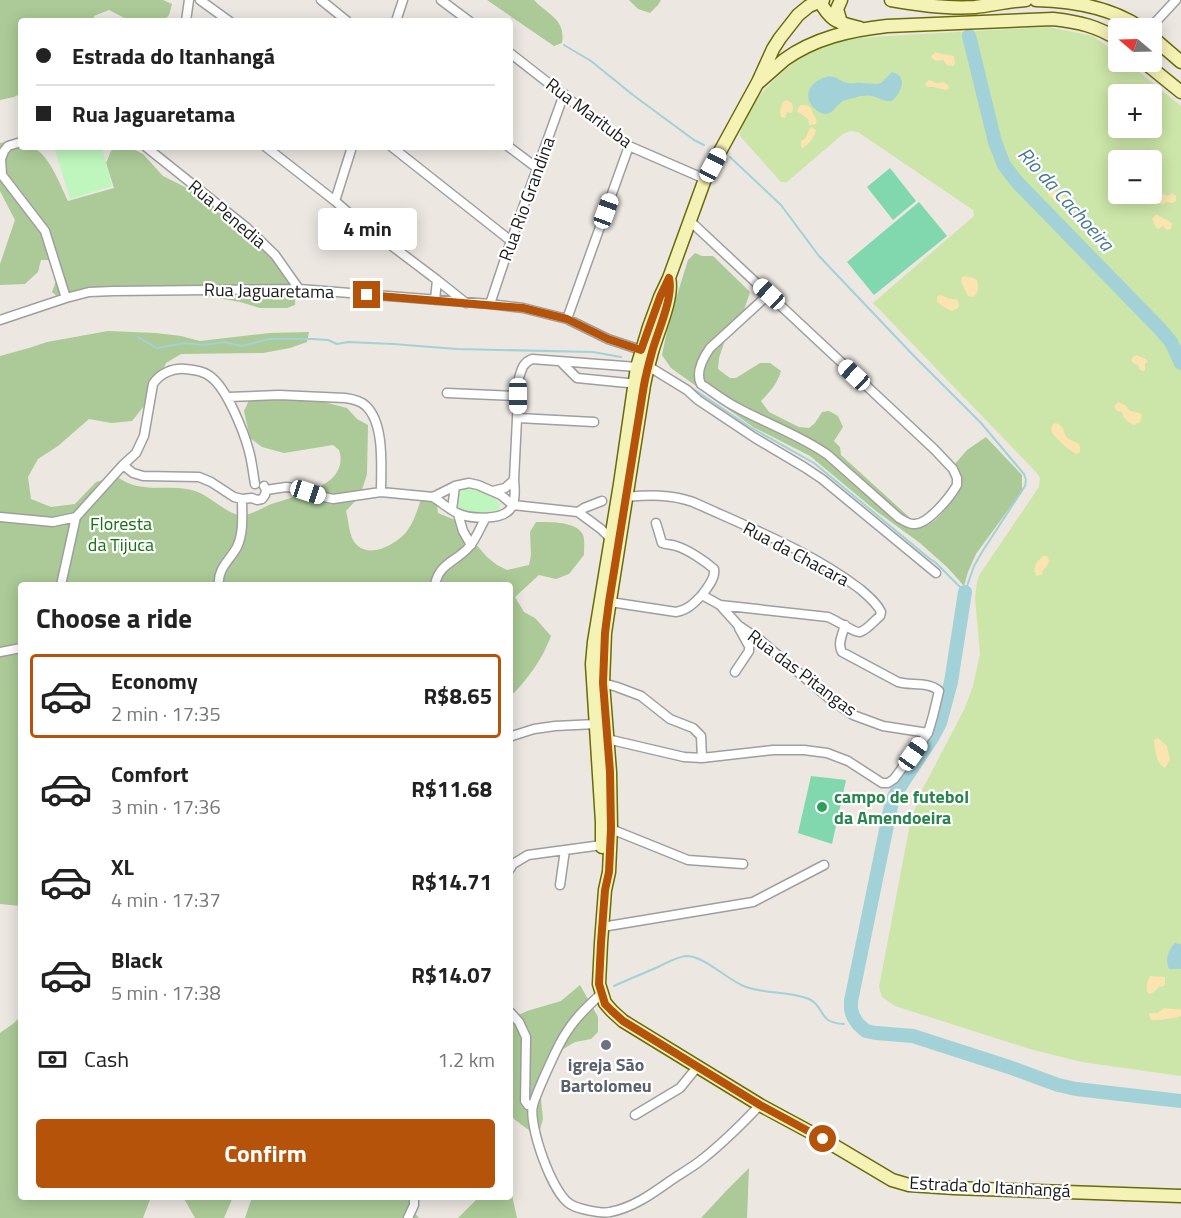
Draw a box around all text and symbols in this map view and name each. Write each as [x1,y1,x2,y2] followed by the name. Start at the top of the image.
[1108,18,1162,72] north arrow
[1108,18,1162,204] map controls
[72,39,275,73] text: Estrada do Itanhangá
[540,71,638,154] street label: Rua Marituba
[1108,84,1162,138] button: +
[72,97,235,131] text: Rua Jaguaretama
[492,133,561,265] street label: Rua Rio Grandina
[1011,139,1122,259] water label: Rio da Cachoeira
[697,145,729,185] car
[1108,150,1162,204] button: −
[182,173,272,254] street label: Rua Penedia
[591,191,621,231] car
[318,208,416,250] callout: 4 min
[343,213,392,244] text: 4 min
[750,275,788,313] car
[204,276,334,305] street label: Rua Jaguaretama
[353,281,380,308] route end
[835,356,873,394] car
[509,378,527,414] car
[288,478,328,506] car
[88,510,154,558] park label: Floresta da Tijuca
[738,514,854,593] street label: Rua da Chacara
[36,597,192,638] text: Choose a ride
[742,622,863,723] street label: Rua das Pitangas
[111,664,198,698] text: Economy
[39,669,93,723] icon: car
[423,679,492,713] text: R$8.65
[111,698,221,729] text: 2 min · 17:35
[895,734,931,774] car
[111,757,189,791] text: Comfort
[39,762,93,816] icon: car
[411,772,492,806] text: R$11.68
[834,783,969,831] place label: campo de futebol da Amendoeira
[111,791,221,822] text: 3 min · 17:36
[815,800,829,814] marker: campo de futebol da Amendoeira
[111,850,134,884] text: XL
[39,855,93,909] icon: car
[411,865,492,899] text: R$14.71
[111,884,221,915] text: 4 min · 17:37
[111,943,163,977] text: Black
[39,948,93,1002] icon: car
[411,958,492,992] text: R$14.07
[111,977,221,1008] text: 5 min · 17:38
[599,1038,613,1052] marker: igreja São Bartolomeu
[84,1042,129,1076] text: Cash
[36,1043,69,1076] icon: cash
[438,1044,495,1075] text: 1.2 km
[560,1051,652,1099] place label: igreja São Bartolomeu
[36,1119,495,1188] button: Confirm
[809,1125,836,1152] route start
[909,1169,1071,1204] street label: Estrada do Itanhangá

